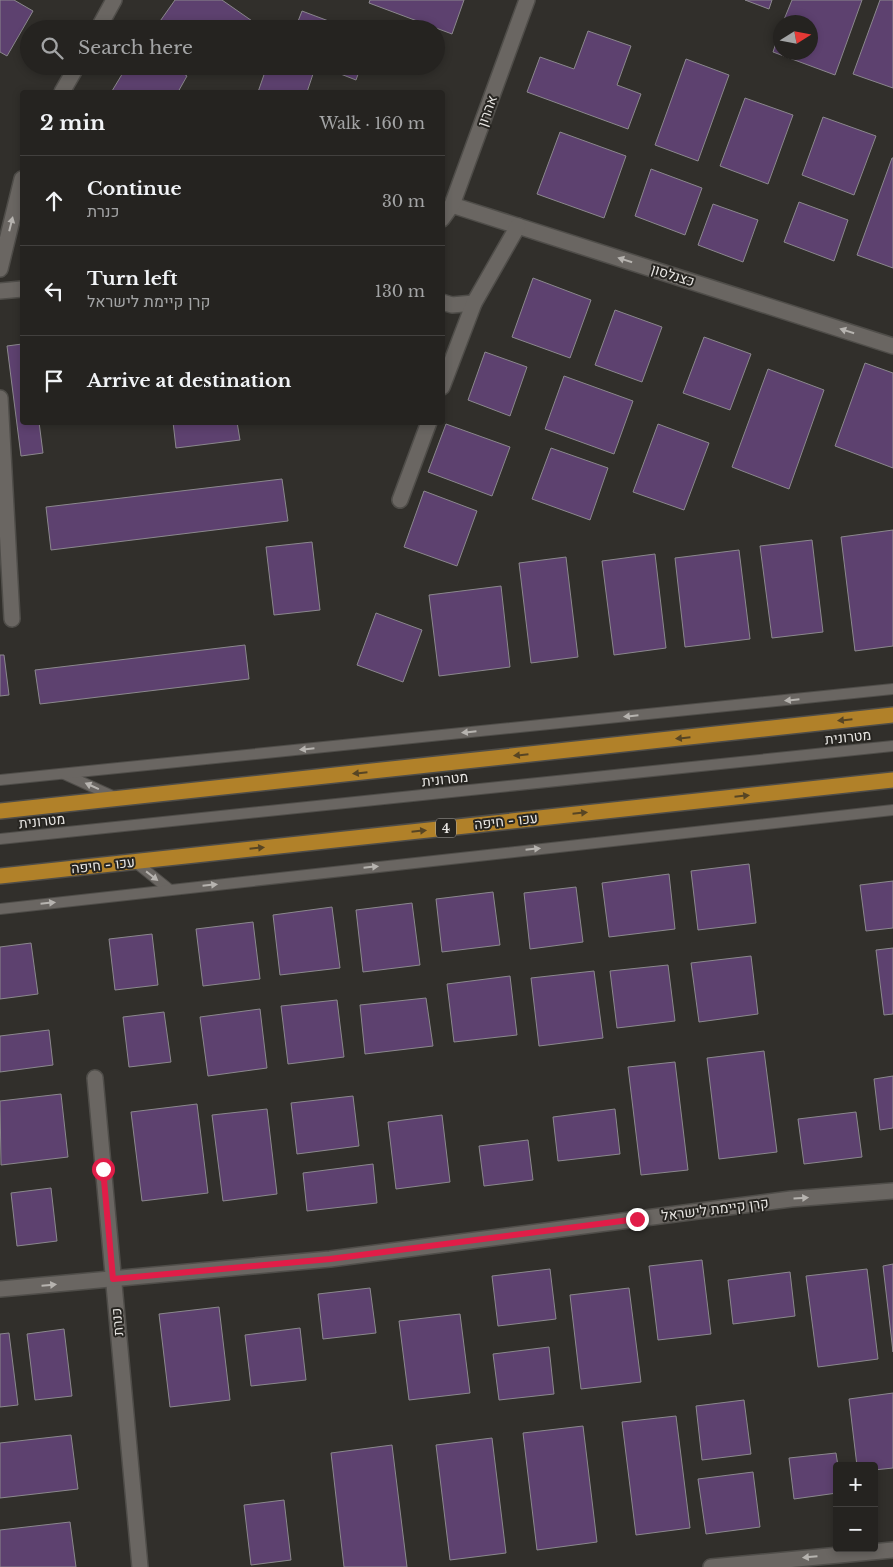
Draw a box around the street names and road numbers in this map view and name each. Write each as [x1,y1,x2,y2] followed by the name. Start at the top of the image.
[473,93,501,129] street label: אהרון
[649,260,697,290] street label: כצנלסון
[824,726,872,748] street label: מטרונית
[421,768,469,790] street label: מטרונית
[473,809,539,833] street label: עכו - חיפה
[18,810,66,832] street label: מטרונית
[436,818,456,838] road number: 4
[70,853,136,877] street label: עכו - חיפה
[660,1193,770,1225] street label: קרן קיימת לישראל
[107,1307,127,1337] street label: כנרת

